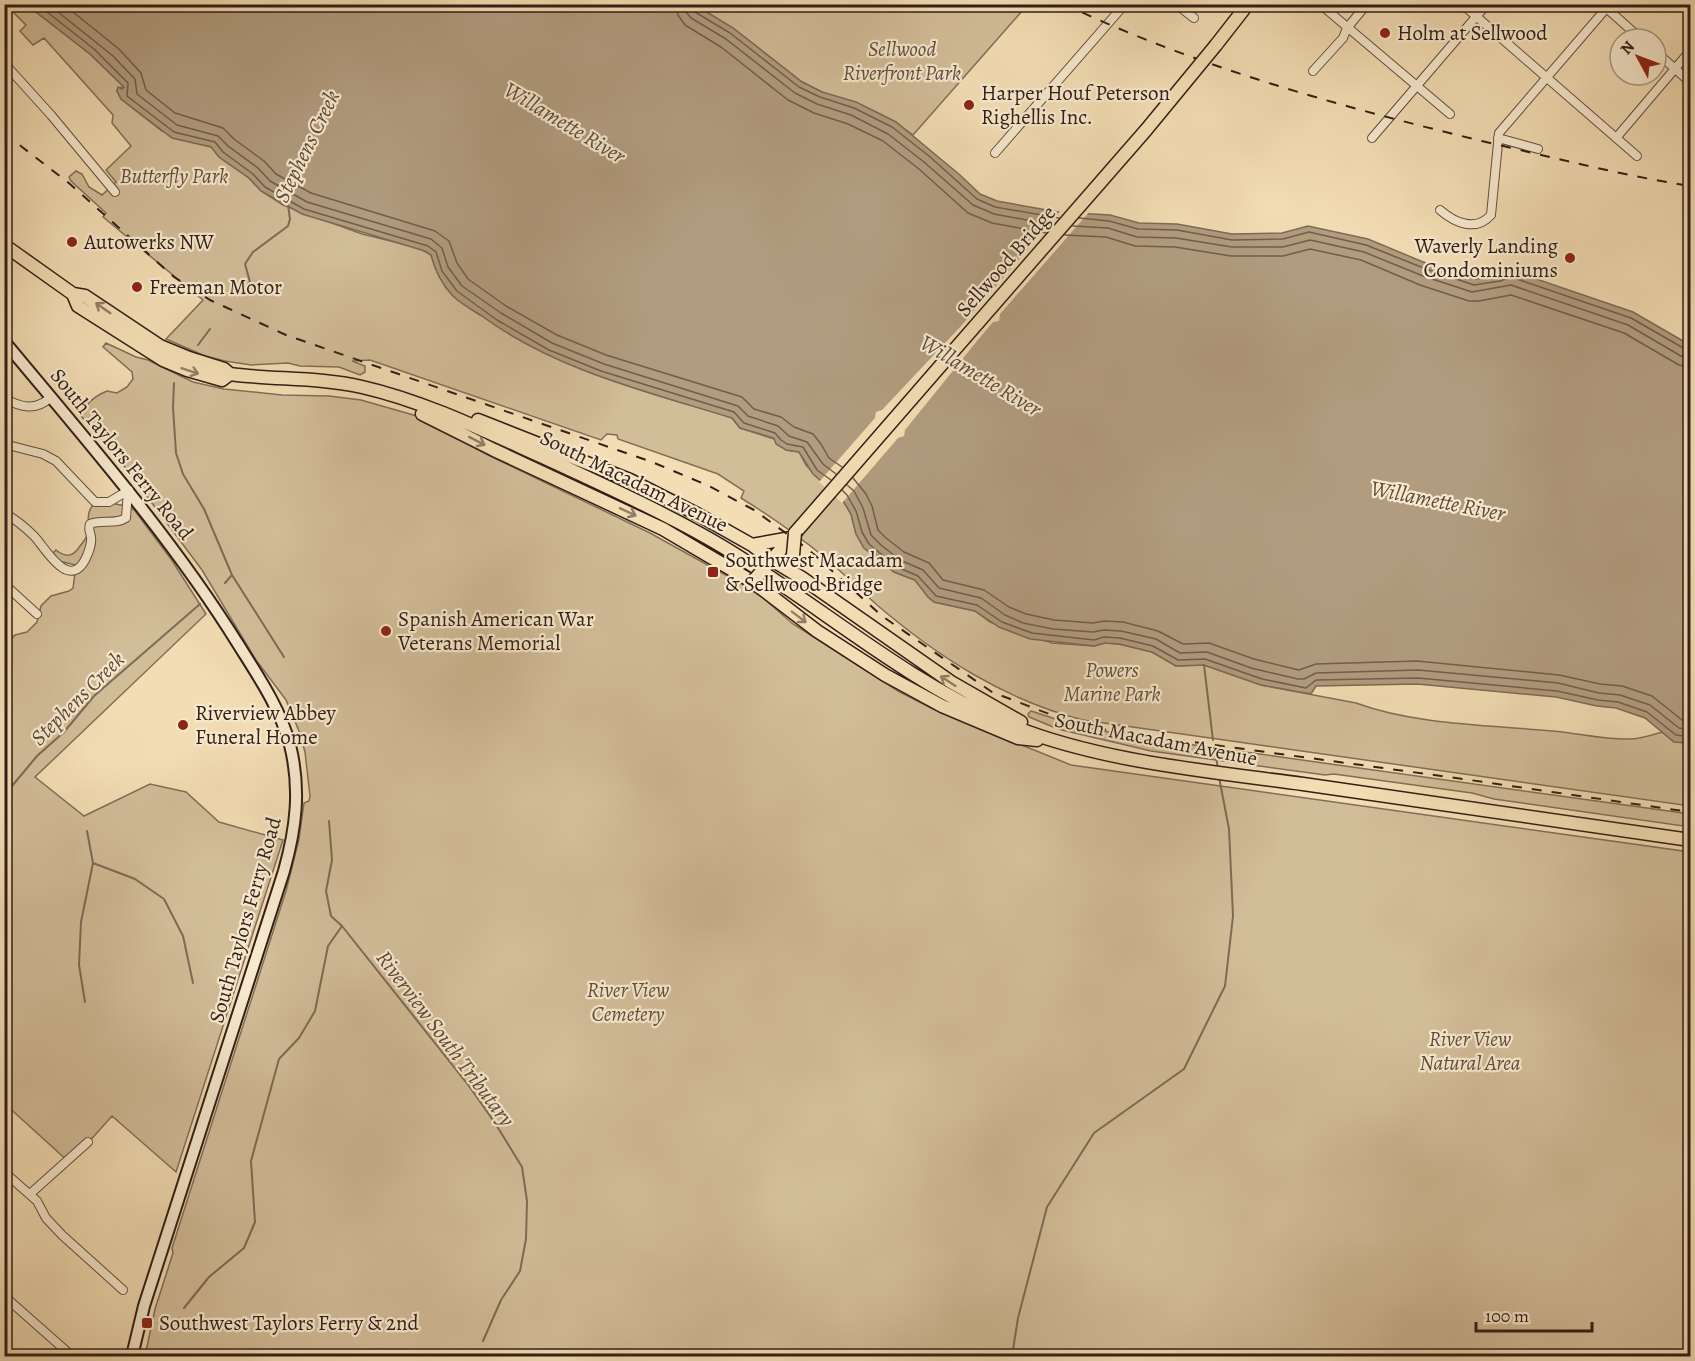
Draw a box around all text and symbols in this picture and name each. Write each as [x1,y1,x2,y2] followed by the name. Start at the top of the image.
[1397,19,1548,47] place label: Holm at Sellwood
[1378,26,1392,40] marker: Holm at Sellwood
[1608,27,1668,87] north arrow
[843,35,961,87] park label: Sellwood Riverfront Park
[1615,36,1640,59] text: N
[498,75,632,172] water label: Willamette River
[981,79,1170,131] place label: Harper Houf Peterson Righellis Inc.
[267,85,347,208] water label: Stephens Creek
[962,98,976,112] marker: Harper Houf Peterson Righellis Inc.
[120,162,228,190] park label: Butterfly Park
[950,199,1062,323] street label: Sellwood Bridge
[83,228,214,256] place label: Autowerks NW
[1413,232,1558,284] place label: Waverly Landing Condominiums
[65,235,79,249] marker: Autowerks NW
[1563,251,1577,265] marker: Waverly Landing Condominiums
[149,273,282,301] place label: Freeman Motor
[130,280,144,294] marker: Freeman Motor
[95,302,111,314] one-way arrow
[914,328,1048,425] water label: Willamette River
[44,362,200,546] street label: South Taylors Ferry Road
[180,366,199,377] one-way arrow
[535,423,733,539] street label: South Macadam Avenue
[468,436,486,448] one-way arrow
[1368,473,1509,529] water label: Willamette River
[618,506,636,518] one-way arrow
[725,546,903,598] place label: Southwest Macadam & Sellwood Bridge
[706,565,720,579] marker: Southwest Macadam & Sellwood Bridge
[397,605,594,657] place label: Spanish American War Veterans Memorial
[791,611,807,623] one-way arrow
[379,624,393,638] marker: Spanish American War Veterans Memorial
[24,645,132,752] water label: Stephens Creek
[1063,656,1161,708] park label: Powers Marine Park
[940,674,957,686] one-way arrow
[195,699,337,751] place label: Riverview Abbey Funeral Home
[1052,706,1260,772] street label: South Macadam Avenue
[176,718,190,732] marker: Riverview Abbey Funeral Home
[202,813,288,1026] street label: South Taylors Ferry Road
[369,944,522,1133] water label: Riverview South Tributary
[587,976,670,1028] park label: River View Cemetery
[1419,1025,1521,1077] park label: River View Natural Area
[1476,1295,1592,1333] scale bar
[1485,1304,1529,1328] text: 100 m
[159,1309,420,1337] place label: Southwest Taylors Ferry & 2nd
[140,1316,154,1330] marker: Southwest Taylors Ferry & 2nd

